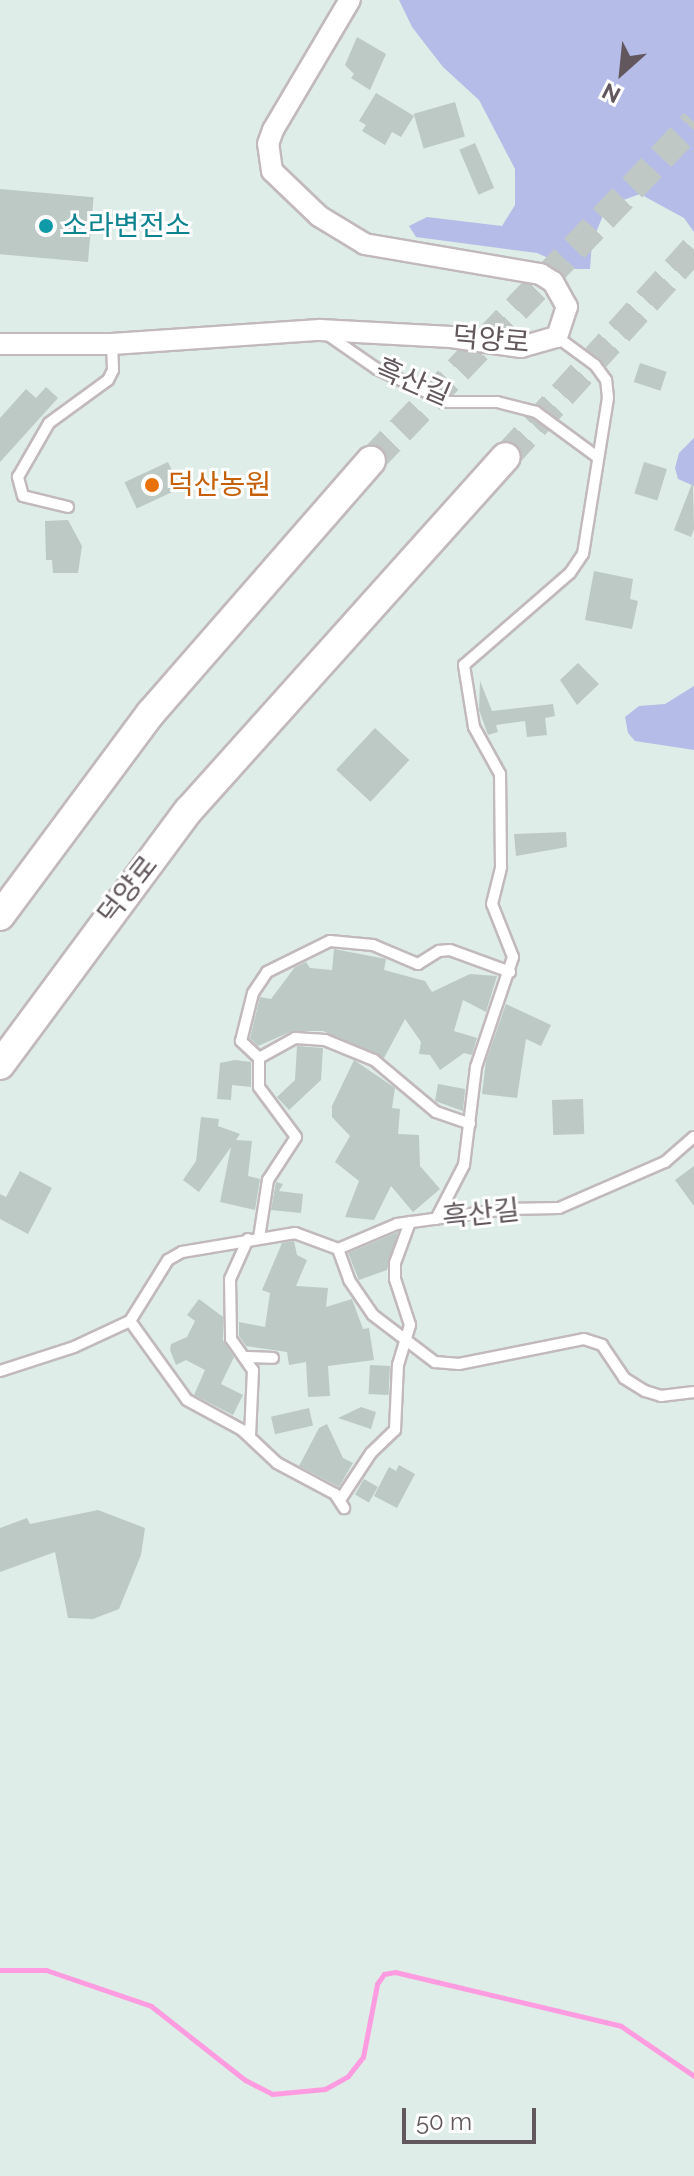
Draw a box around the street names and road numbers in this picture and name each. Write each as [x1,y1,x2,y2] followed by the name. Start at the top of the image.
[451,320,531,360] street label: 덕양로
[371,351,455,413] street label: 흑산길
[91,849,165,931] street label: 덕양로
[441,1193,521,1235] street label: 흑산길

